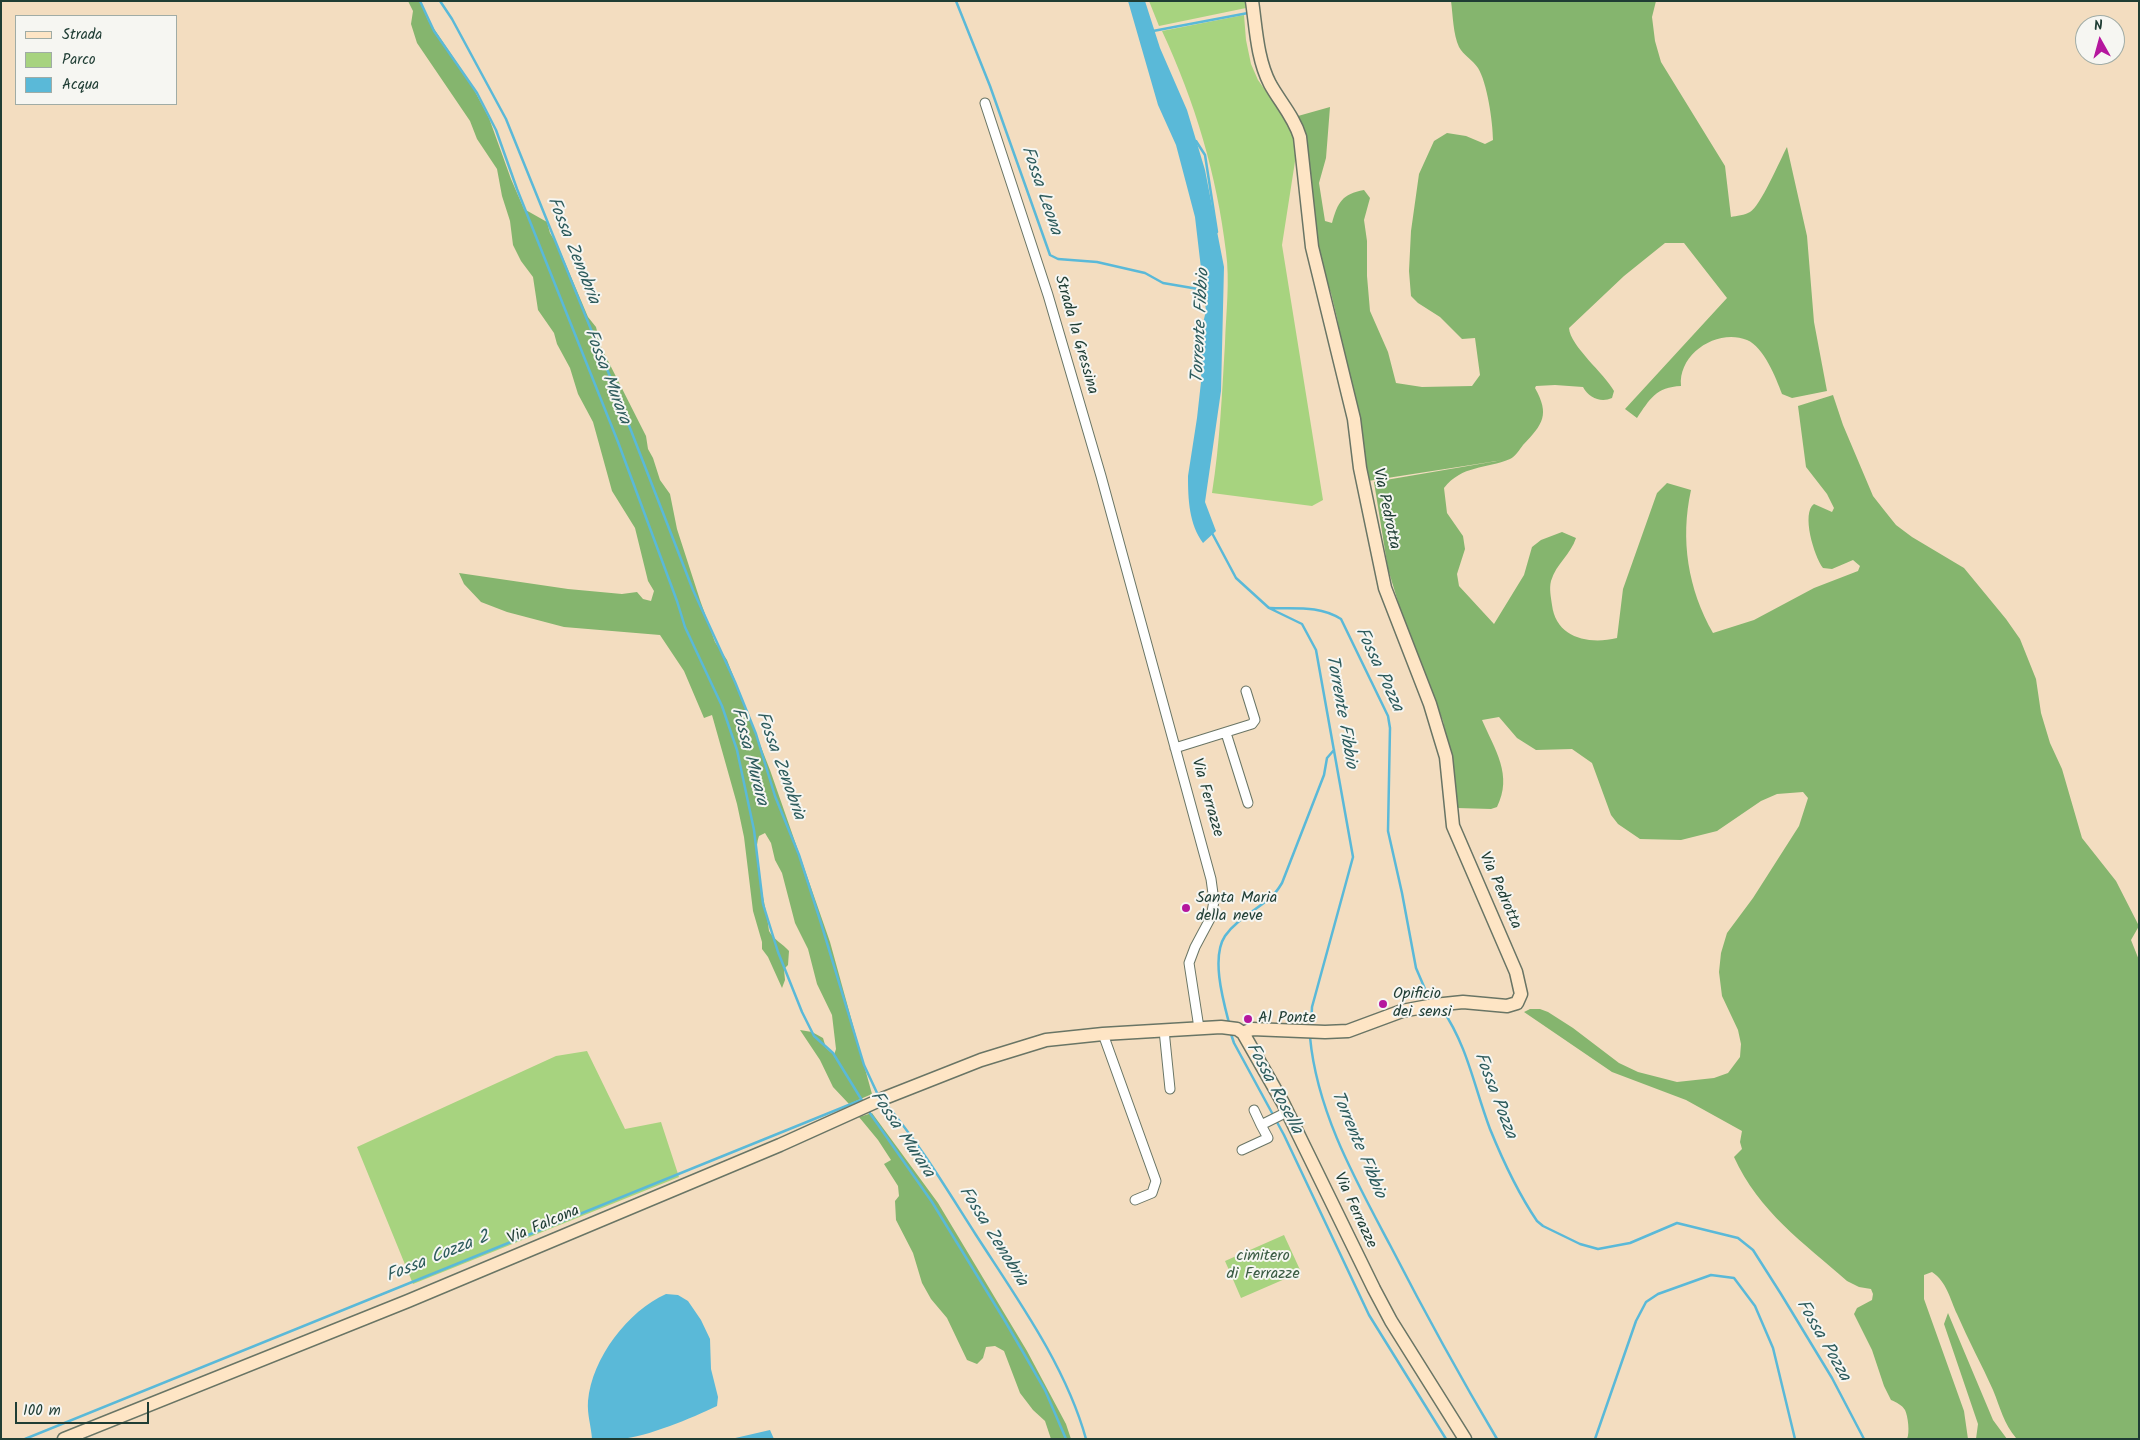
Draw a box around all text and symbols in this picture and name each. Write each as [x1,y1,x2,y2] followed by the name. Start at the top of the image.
[15,15,178,105] legend
[2075,15,2125,65] north arrow
[2093,15,2104,38] text: N
[62,23,102,47] text: Strada
[62,48,96,72] text: Parco
[62,73,99,97] text: Acqua
[1015,144,1065,238] water label: Fossa Leona
[541,194,603,308] water label: Fossa Zenobria
[1188,268,1216,384] water label: Torrente Fibbio
[1049,273,1101,397] street label: Strada la Gressina
[578,326,634,428] water label: Fossa Murara
[1367,467,1403,551] street label: Via Pedrotta
[1349,624,1407,716] water label: Fossa Pozza
[1319,654,1361,770] water label: Torrente Fibbio
[725,706,771,808] water label: Fossa Murara
[749,709,809,823] water label: Fossa Zenobria
[1186,756,1226,840] street label: Via Ferrazze
[1473,849,1525,933] street label: Via Pedrotta
[1196,889,1277,927] place label: Santa Maria della neve
[1180,902,1192,914] marker: Santa Maria della neve
[1393,985,1452,1023] place label: Opificio dei sensi
[1377,998,1389,1010] marker: Opificio dei sensi
[1258,1009,1316,1029] place label: Al Ponte
[1242,1013,1254,1025] marker: Al Ponte
[1240,1040,1306,1138] water label: Fossa Rosella
[1468,1050,1520,1142] water label: Fossa Pozza
[864,1087,938,1183] water label: Fossa Murara
[1325,1088,1389,1202] water label: Torrente Fibbio
[1328,1170,1380,1252] street label: Via Ferrazze
[953,1183,1031,1291] water label: Fossa Zenobria
[505,1202,583,1250] street label: Via Falcona
[383,1227,493,1289] water label: Fossa Cozza 2
[1226,1247,1300,1285] park label: cimitero di Ferrazze
[1790,1296,1854,1386] water label: Fossa Pozza
[18,1392,151,1424] scale bar
[23,1399,61,1423] text: 100 m

